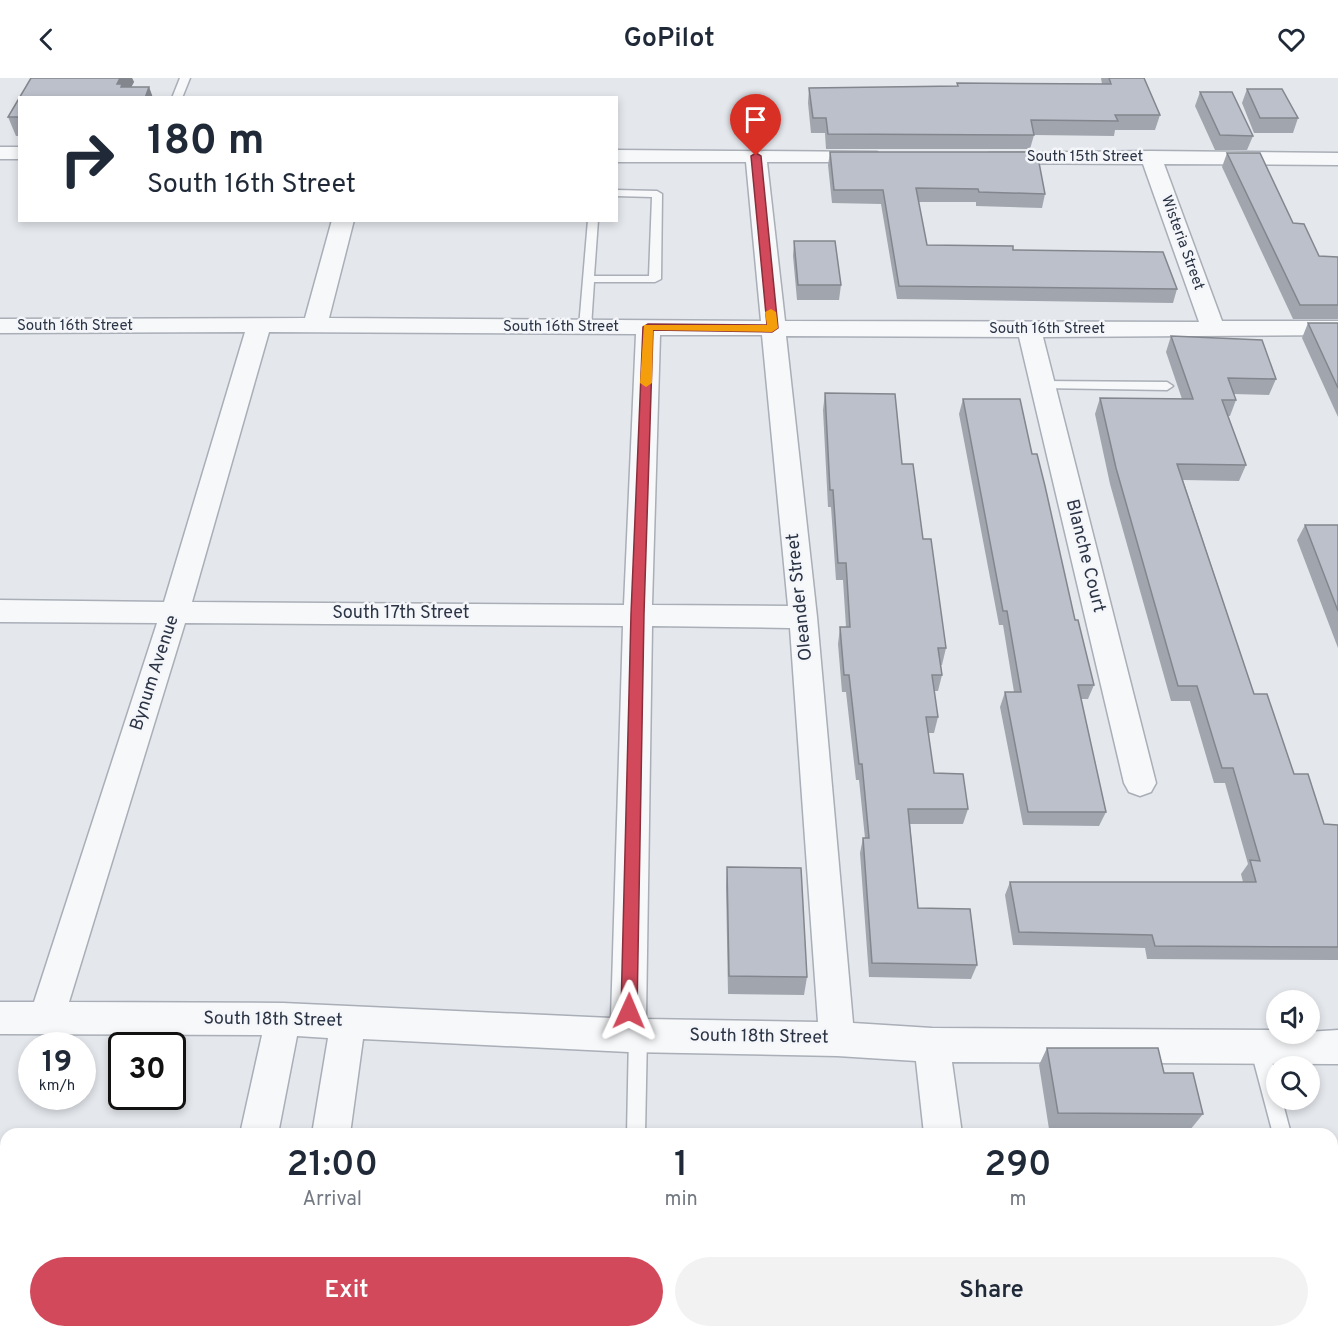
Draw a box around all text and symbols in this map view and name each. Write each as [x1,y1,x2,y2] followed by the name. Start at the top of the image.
[623,22,715,56] text: GoPilot
[30,23,63,56] icon: back
[1275,23,1308,56] icon: heart
[730,94,781,156] pin
[739,103,772,136] icon: arrive
[147,116,264,169] text: 180 m
[48,120,126,198] icon: right
[1027,148,1143,167] street label: South 15th Street
[147,168,356,202] text: South 16th Street
[1156,193,1208,293] street label: Wisteria Street
[17,317,133,336] street label: South 16th Street
[503,318,619,337] street label: South 16th Street
[989,320,1105,339] street label: South 16th Street
[1060,497,1110,615] street label: Blanche Court
[782,532,818,662] street label: Oleander Street
[332,602,470,625] street label: South 17th Street
[125,612,185,734] street label: Bynum Avenue
[597,979,661,1043] position arrow
[1266,990,1320,1110] map controls
[1266,990,1320,1044] button: sound
[203,1007,343,1033] street label: South 18th Street
[689,1024,829,1050] street label: South 18th Street
[108,1032,186,1110] speed limit sign: 30
[42,1045,72,1082] text: 19
[1266,1056,1320,1110] button: search
[39,1077,75,1096] text: km/h
[286,1143,378,1189] text: 21:00
[674,1143,688,1189] text: 1
[984,1143,1052,1189] text: 290
[302,1187,362,1213] text: Arrival
[664,1187,698,1213] text: min
[1009,1187,1026,1213] text: m
[30,1257,663,1326] button: Exit
[675,1257,1308,1326] button: Share

